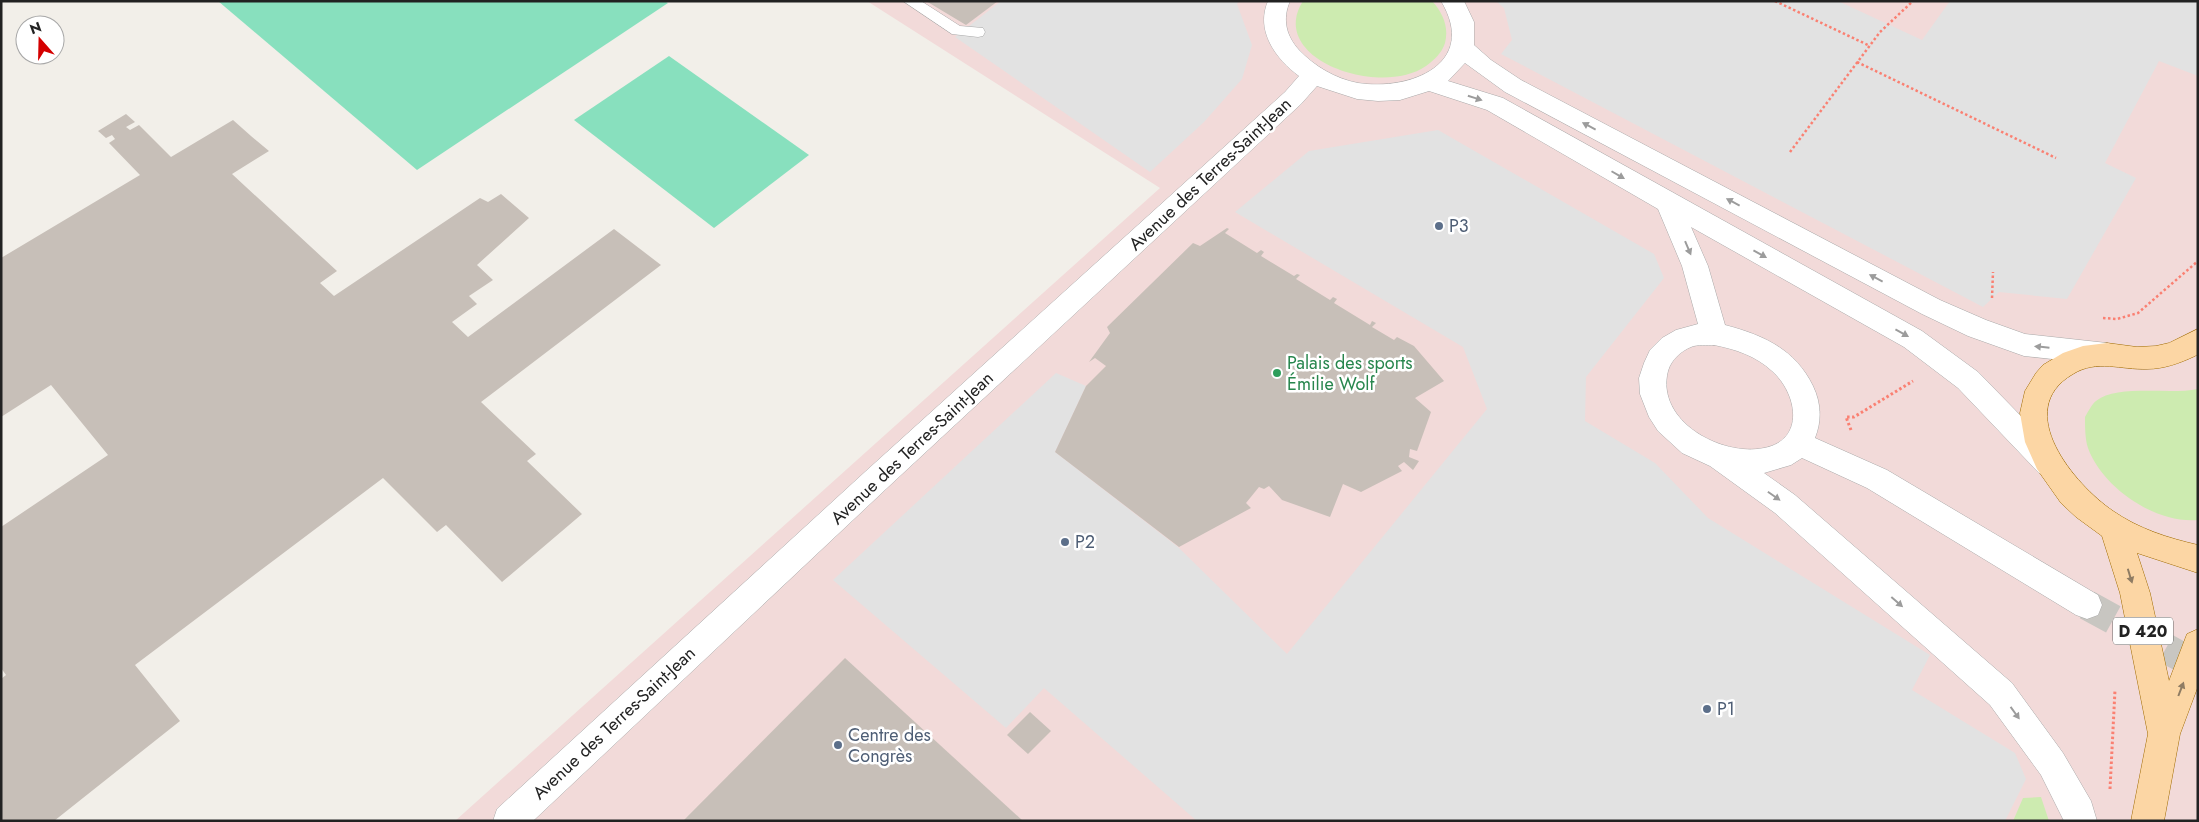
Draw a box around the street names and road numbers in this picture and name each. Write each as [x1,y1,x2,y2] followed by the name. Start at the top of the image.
[1123,91,1297,257] street label: Avenue des Terres-Saint-Jean
[825,365,999,531] street label: Avenue des Terres-Saint-Jean
[2113,618,2173,644] road number: D 420
[527,640,701,806] street label: Avenue des Terres-Saint-Jean

